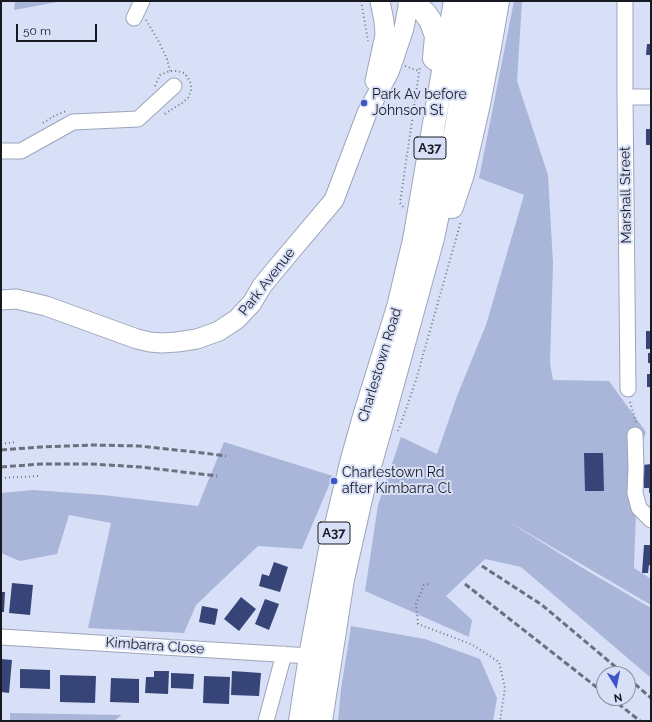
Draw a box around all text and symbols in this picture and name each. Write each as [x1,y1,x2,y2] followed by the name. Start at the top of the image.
[18,16,99,42] scale bar
[23,24,51,38] text: 50 m
[372,87,467,120] place label: Park Av before Johnson St
[359,98,369,108] marker: Park Av before Johnson St
[414,137,446,159] road number: A37
[617,146,635,244] street label: Marshall Street
[235,245,299,319] street label: Park Avenue
[355,306,405,424] street label: Charlestown Road
[342,465,451,498] place label: Charlestown Rd after Kimbarra Cl
[329,476,339,486] marker: Charlestown Rd after Kimbarra Cl
[318,522,350,544] road number: A37
[105,634,205,658] street label: Kimbarra Close
[596,666,636,706] north arrow
[613,690,623,704] text: N

